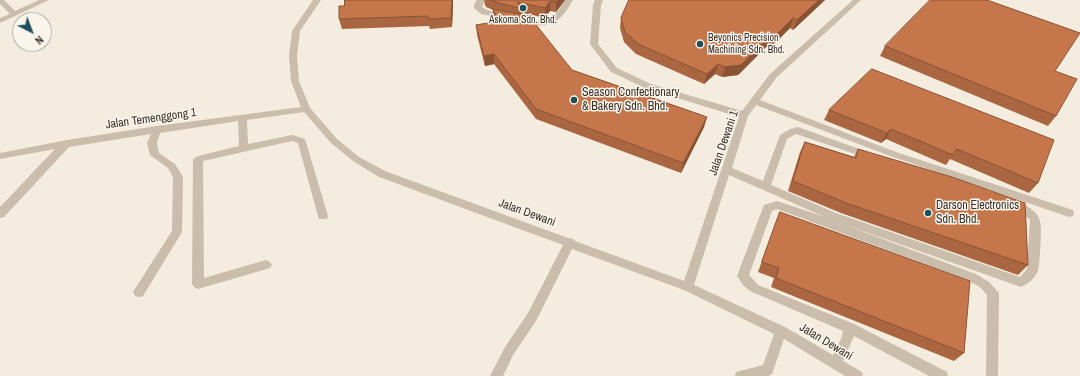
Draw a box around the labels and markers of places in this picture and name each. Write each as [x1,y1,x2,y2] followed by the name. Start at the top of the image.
[518,3,528,13] marker: Askoma Sdn. Bhd.
[489,14,557,26] place label: Askoma Sdn. Bhd.
[708,32,785,56] place label: Beyonics Precision Machining Sdn. Bhd.
[695,39,705,49] marker: Beyonics Precision Machining Sdn. Bhd.
[582,86,679,114] place label: Season Confectionary & Bakery Sdn. Bhd.
[569,95,579,105] marker: Season Confectionary & Bakery Sdn. Bhd.
[936,199,1019,227] place label: Darson Electronics Sdn. Bhd.
[923,208,933,218] marker: Darson Electronics Sdn. Bhd.

